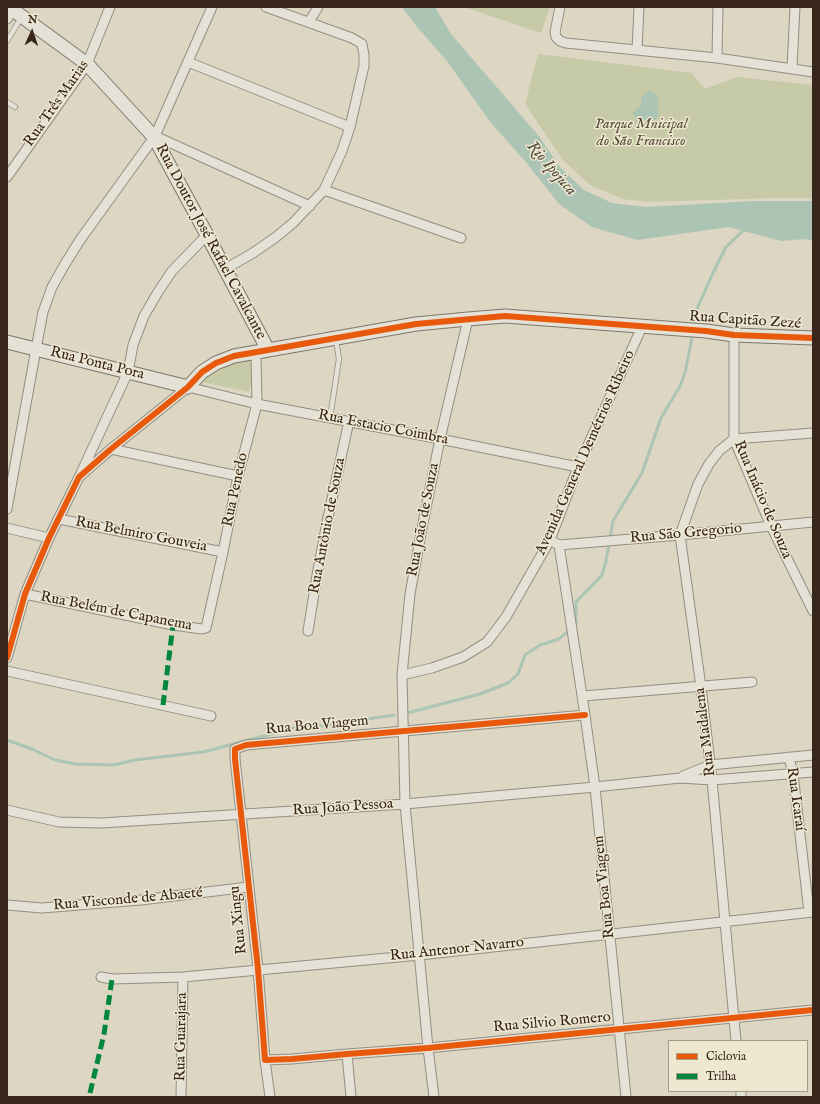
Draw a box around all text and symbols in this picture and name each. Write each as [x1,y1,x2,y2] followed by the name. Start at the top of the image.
[12,12,52,52] north arrow
[28,13,38,27] text: N
[21,57,93,151] street label: Rua Três Marias
[595,116,687,151] park label: Parque Mnicipal do São Francisco
[522,138,580,200] water label: Rio Ipojuca
[151,141,269,343] street label: Rua Doutor José Rafael Cavalcante
[688,308,802,334] street label: Rua Capitão Zezé
[48,344,146,384] street label: Rua Ponta Pora
[533,348,639,558] street label: Avenida General Demétrios Ribeiro
[316,407,450,449] street label: Rua Estacio Coimbra
[729,438,795,562] street label: Rua Inácio de Souza
[219,451,253,529] street label: Rua Penedo
[306,456,350,596] street label: Rua Antônio de Souza
[404,462,444,578] street label: Rua João de Souza
[74,513,208,557] street label: Rua Belmiro Gouveia
[629,520,743,548] street label: Rua São Gregorio
[39,588,193,636] street label: Rua Belém de Capanema
[692,687,720,777] street label: Rua Madalena
[265,713,369,739] street label: Rua Boa Viagem
[782,766,808,832] street label: Rua Icaraí
[292,795,394,821] street label: Rua João Pessoa
[591,835,619,939] street label: Rua Boa Viagem
[52,884,204,916] street label: Rua Visconde de Abaeté
[226,885,252,955] street label: Rua Xingu
[389,934,525,966] street label: Rua Antenor Navarro
[172,992,192,1082] street label: Rua Guarajara
[492,1009,612,1037] street label: Rua Silvio Romero
[668,1040,808,1092] legend
[706,1049,746,1064] text: Ciclovia
[706,1069,736,1084] text: Trilha

